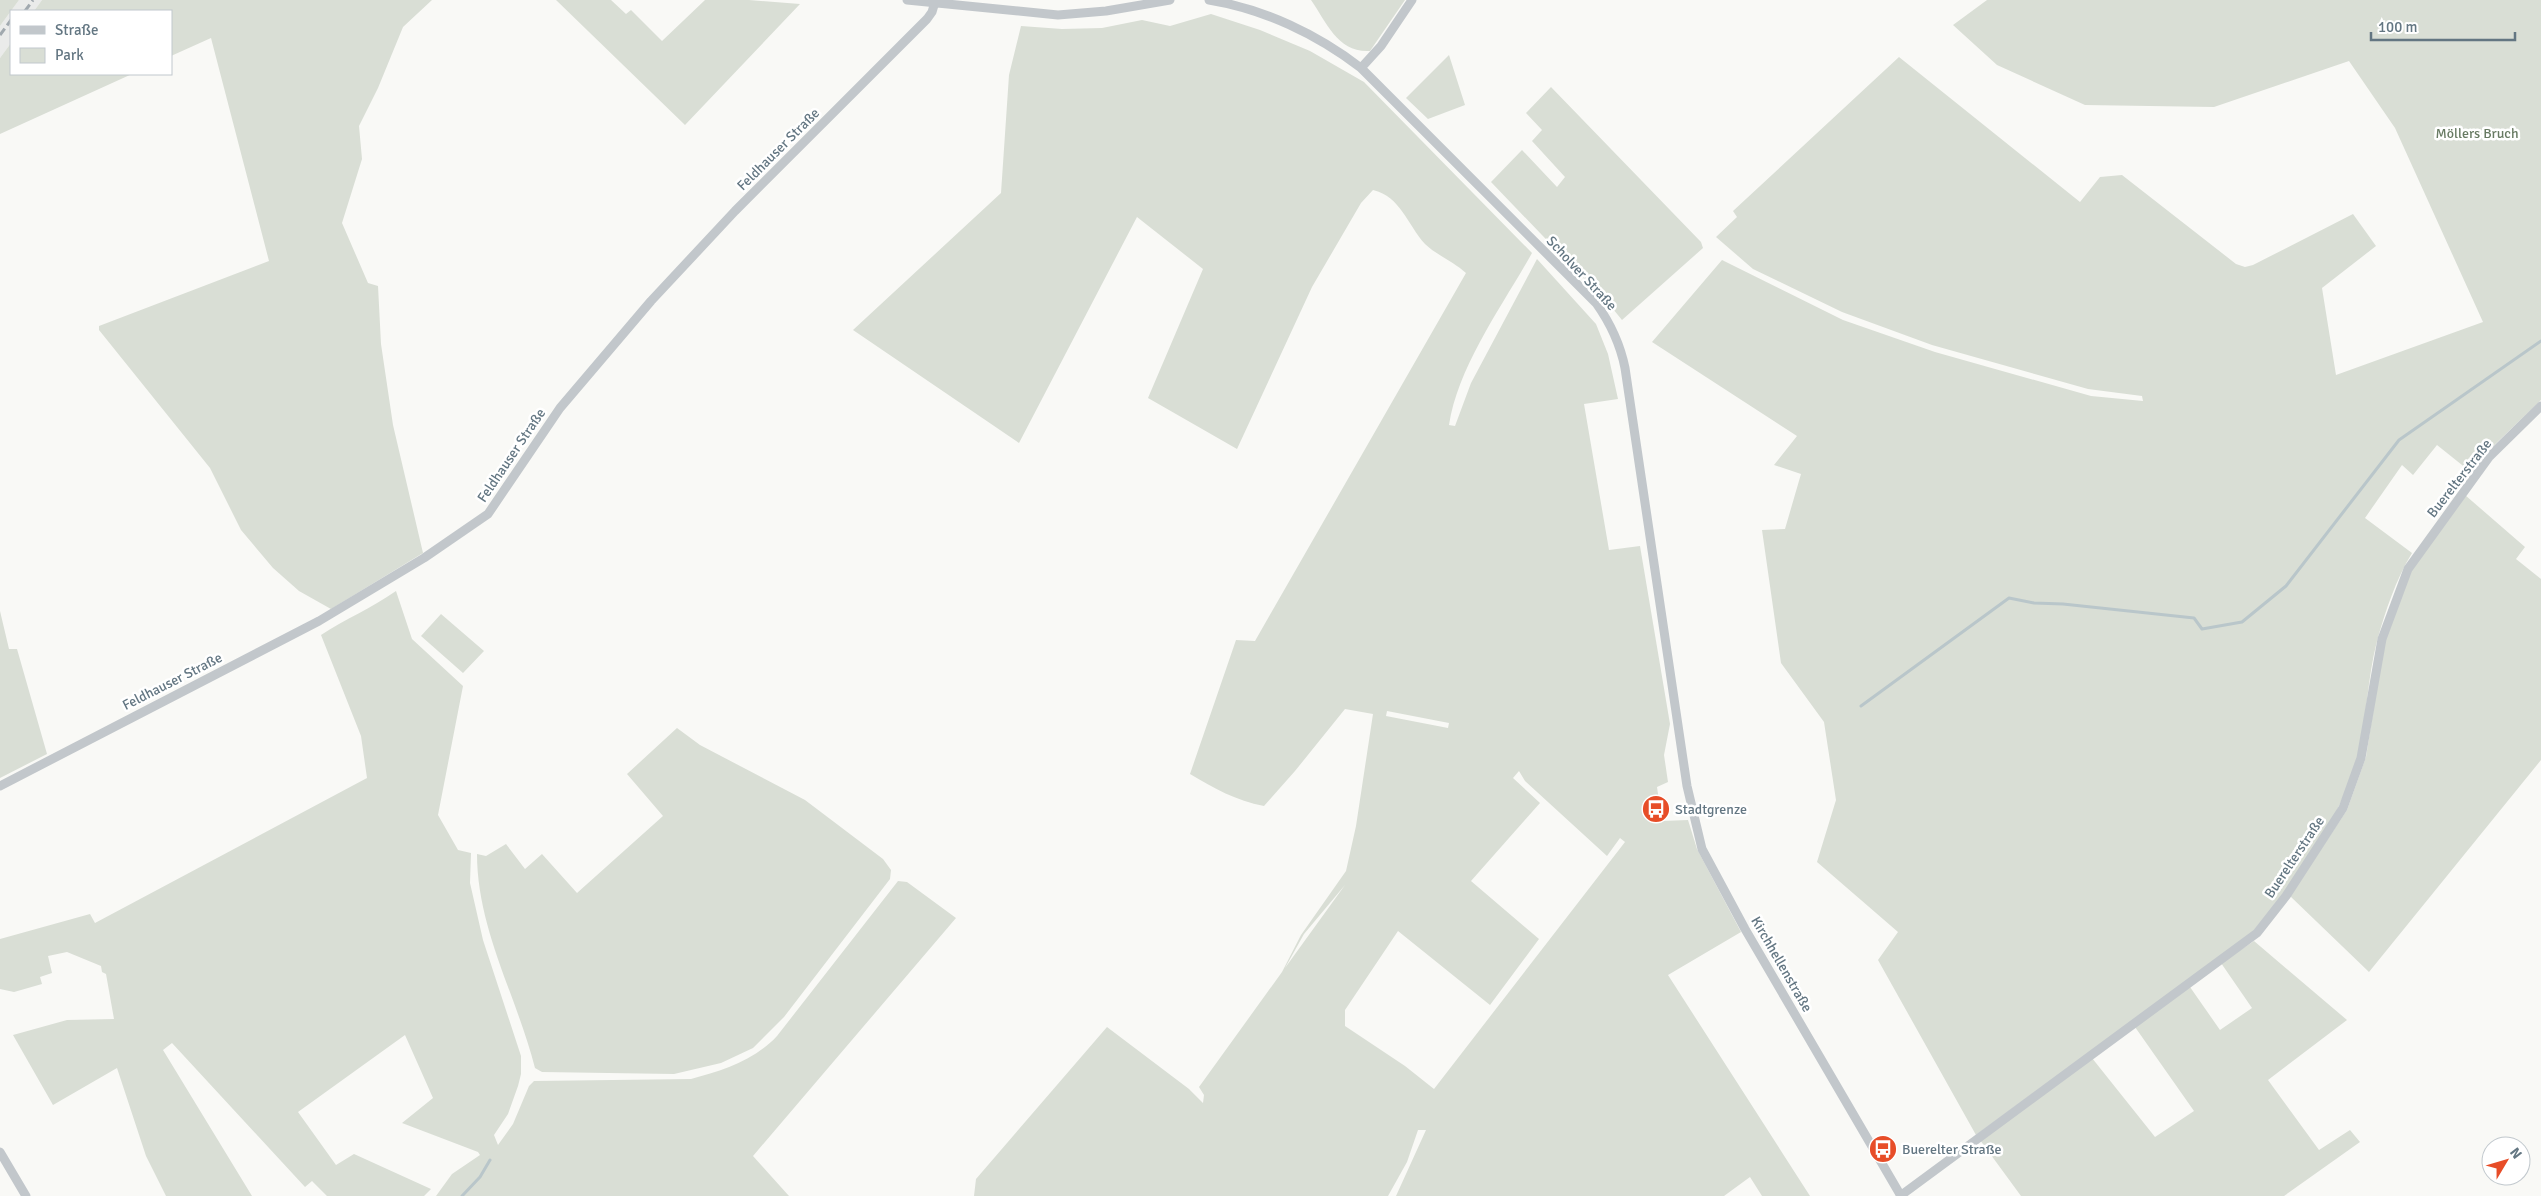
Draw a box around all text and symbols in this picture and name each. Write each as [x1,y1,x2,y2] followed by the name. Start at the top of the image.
[10,10,172,75] legend
[2371,10,2515,42] scale bar
[2378,18,2418,36] text: 100 m
[55,21,99,39] text: Straße
[55,46,84,64] text: Park
[734,105,823,194] street label: Feldhauser Straße
[2435,125,2519,142] park label: Möllers Bruch
[1543,233,1620,314] street label: Scholver Straße
[474,405,549,506] street label: Feldhauser Straße
[2424,436,2495,521] street label: Buerelterstraße
[119,649,225,714] street label: Feldhauser Straße
[1641,794,1671,824] bus stop icon: Stadtgrenze
[1675,801,1747,818] place label: Stadtgrenze
[2261,813,2328,901] street label: Buerelterstraße
[1747,913,1816,1015] street label: Kirchhellenstraße
[1868,1134,1898,1164] bus stop icon: Buerelter Straße
[2481,1136,2531,1186] north arrow
[1902,1141,2002,1158] place label: Buerelter Straße
[2506,1144,2526,1162] text: N

